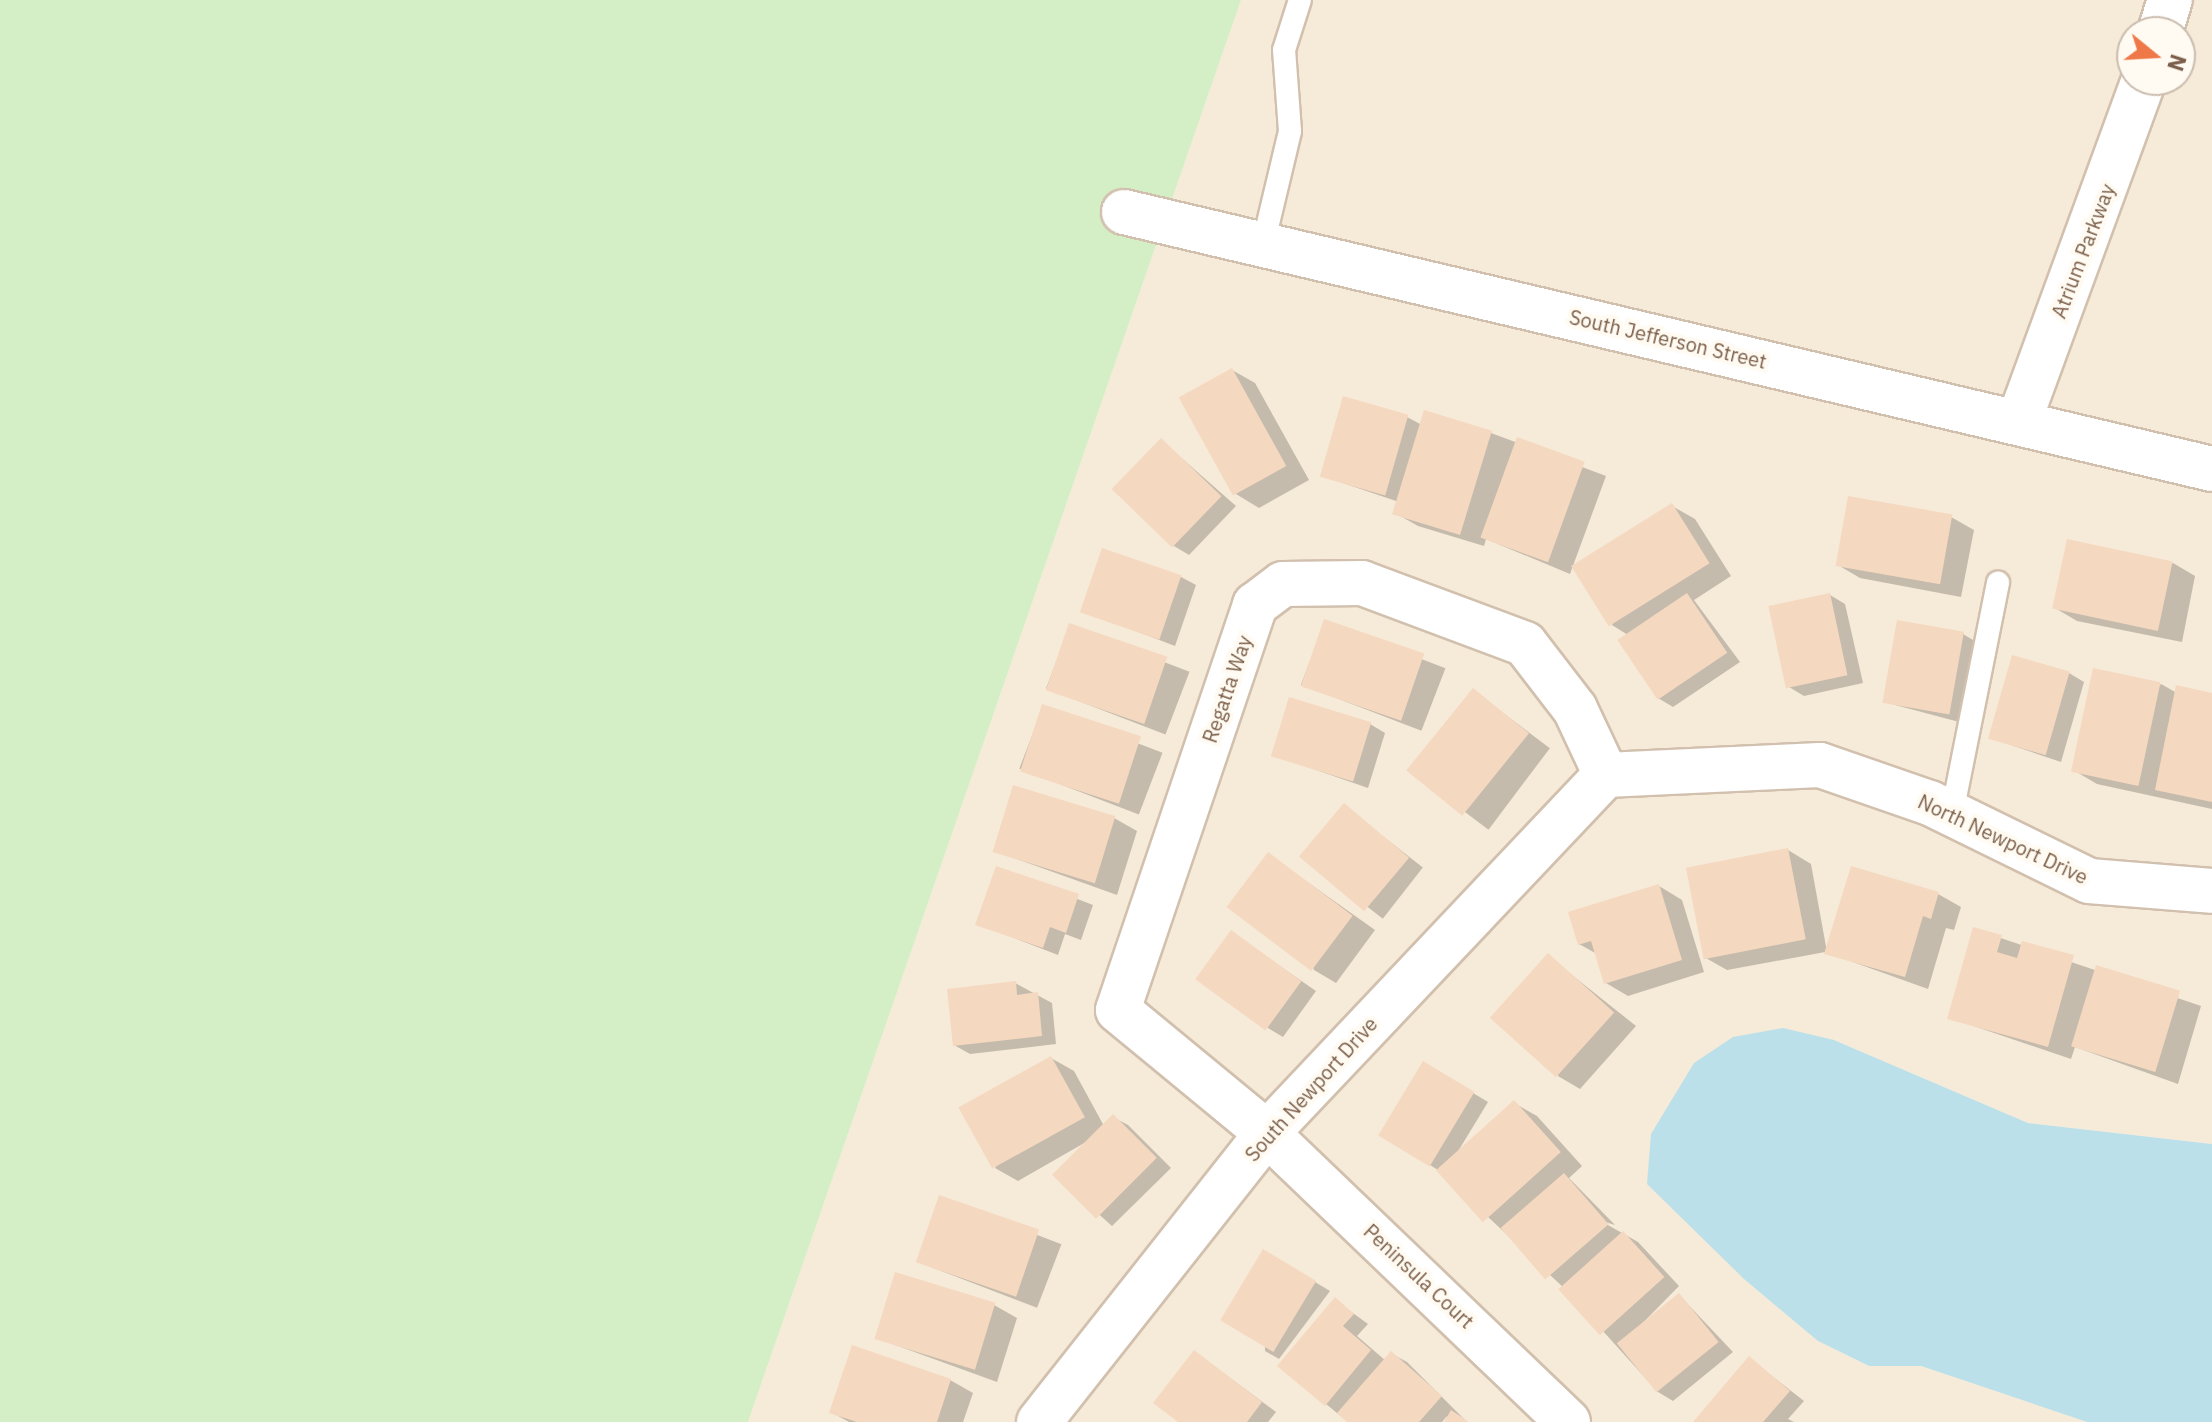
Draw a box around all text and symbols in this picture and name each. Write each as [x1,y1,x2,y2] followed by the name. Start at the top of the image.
[2116,16,2196,96] north arrow
[2161,51,2194,75] text: N
[2046,180,2120,322] street label: Atrium Parkway
[1567,305,1769,373] street label: South Jefferson Street
[1197,632,1257,746] street label: Regatta Way
[1914,789,2092,889] street label: North Newport Drive
[1240,1012,1382,1166] street label: South Newport Drive
[1359,1219,1479,1333] street label: Peninsula Court

